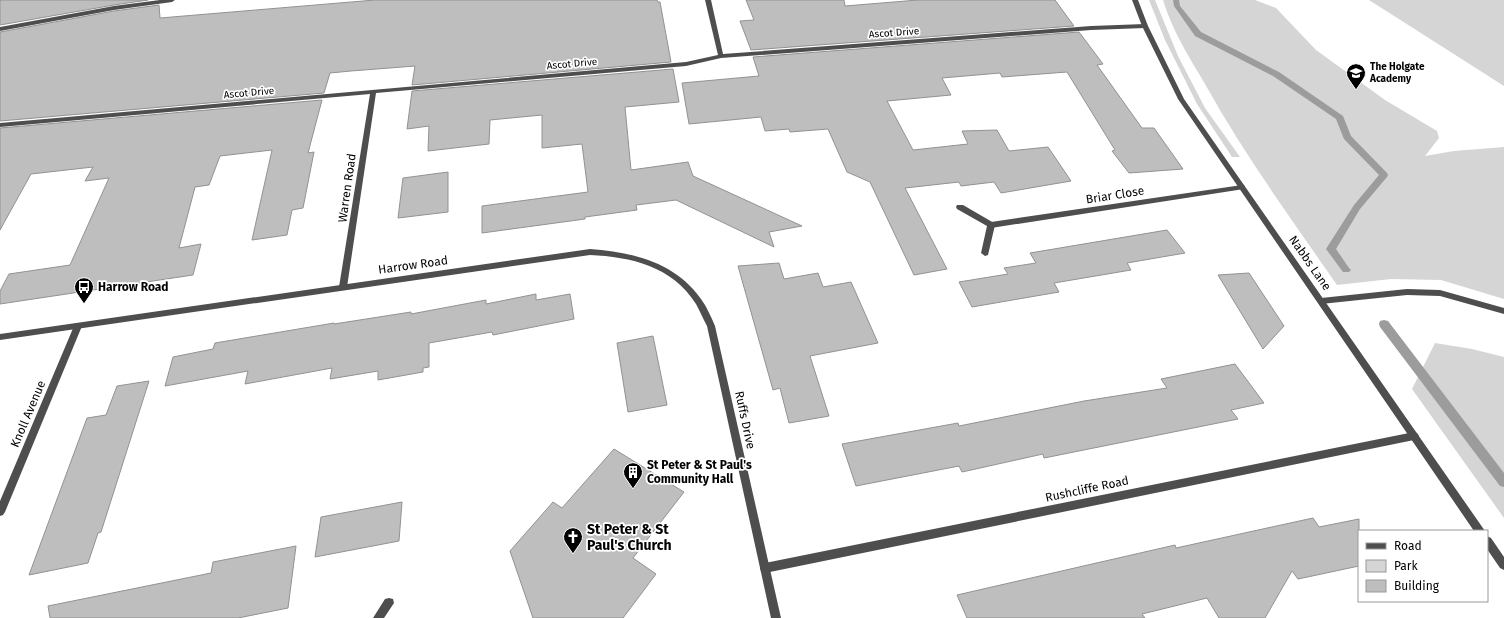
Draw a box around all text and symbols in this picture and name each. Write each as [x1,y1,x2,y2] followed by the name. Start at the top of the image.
[868,25,920,41] street label: Ascot Drive
[546,56,598,72] street label: Ascot Drive
[1369,61,1425,85] place label: The Holgate Academy
[1345,62,1367,90] school or university icon: The Holgate Academy
[223,85,275,101] street label: Ascot Drive
[335,153,359,223] street label: Warren Road
[1085,183,1145,207] street label: Briar Close
[1286,233,1334,293] street label: Nabbs Lane
[377,253,449,277] street label: Harrow Road
[73,276,95,304] bus stop icon: Harrow Road
[98,280,169,294] place label: Harrow Road
[8,379,48,449] street label: Knoll Avenue
[732,390,758,450] street label: Ruffs Drive
[647,458,752,486] place label: St Peter & St Paul's Community Hall
[622,461,644,489] building icon: St Peter & St Paul's Community Hall
[1044,473,1130,505] street label: Rushcliffe Road
[587,521,672,554] place label: St Peter & St Paul's Church
[562,526,584,554] church icon: St Peter & St Paul's Church
[1358,530,1488,602] legend
[1394,539,1422,553] text: Road
[1394,559,1418,573] text: Park
[1394,579,1440,593] text: Building

